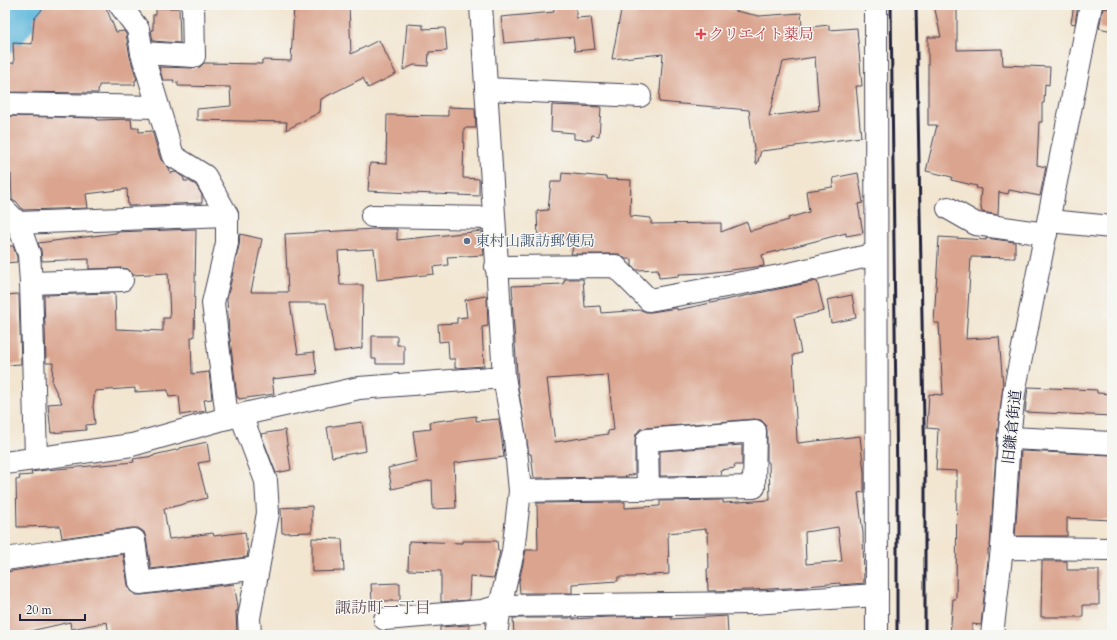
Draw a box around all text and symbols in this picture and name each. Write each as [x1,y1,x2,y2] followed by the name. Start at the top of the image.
[709,24,814,44] place label: クリエイト薬局
[696,29,706,39] marker: クリエイト薬局
[475,231,595,251] place label: 東村山諏訪郵便局
[462,236,472,246] marker: 東村山諏訪郵便局
[998,389,1026,465] street label: 旧鎌倉街道
[20,596,85,622] scale bar
[335,597,431,619] district label: 諏訪町一丁目
[26,602,53,618] text: 20 m

